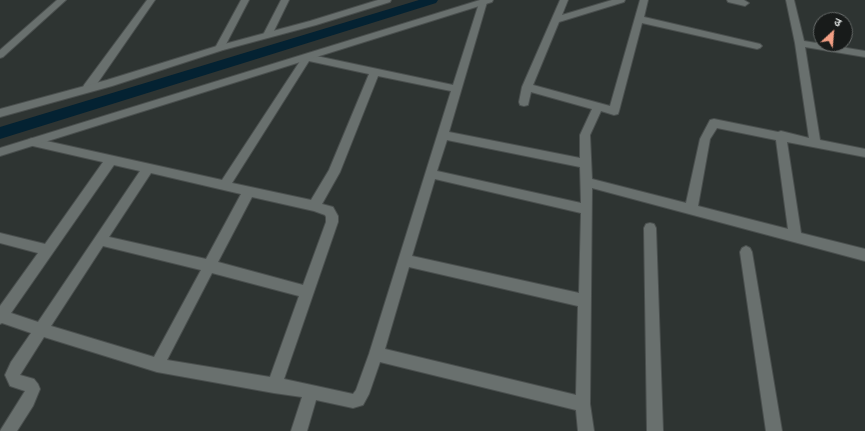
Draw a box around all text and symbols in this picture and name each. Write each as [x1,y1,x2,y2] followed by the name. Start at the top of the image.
[813,12,853,52] north arrow
[832,14,844,30] text: उ

